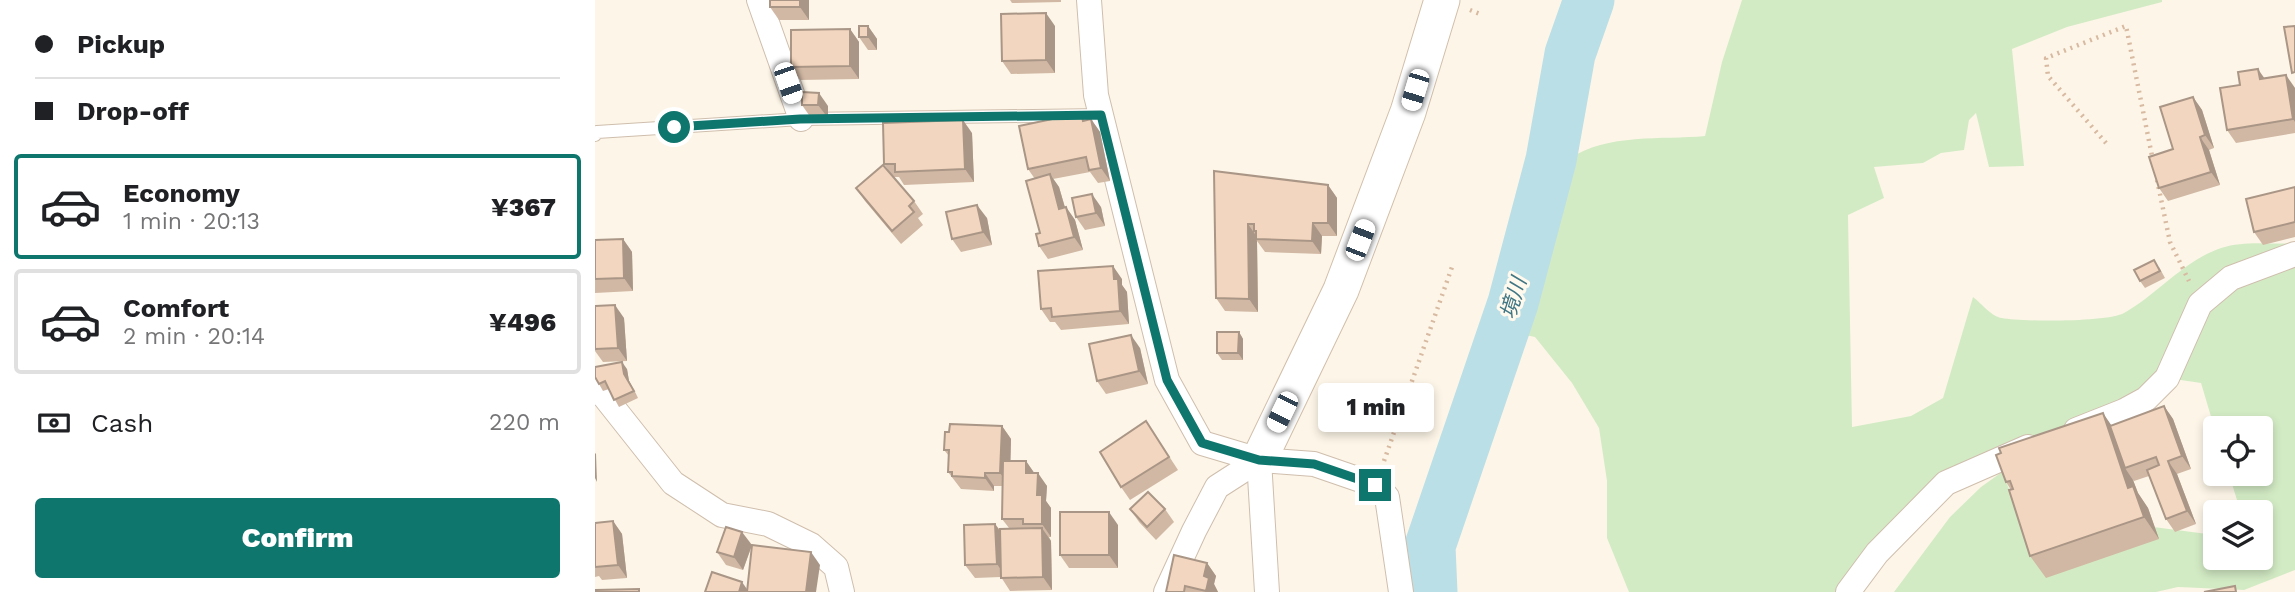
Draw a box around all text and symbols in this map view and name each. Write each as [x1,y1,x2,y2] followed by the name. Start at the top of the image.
[77,29,165,59] text: Pickup
[772,60,805,106] car
[1399,67,1432,113] car
[77,96,189,126] text: Drop-off
[658,111,690,143] route start
[39,175,102,238] icon: car
[123,178,240,208] text: Economy
[491,192,556,222] text: ¥367
[123,208,260,235] text: 1 min · 20:13
[1343,217,1378,263] car
[1495,272,1532,322] water label: 境川
[39,290,102,353] icon: car
[123,293,229,323] text: Comfort
[489,307,556,337] text: ¥496
[123,323,265,350] text: 2 min · 20:14
[1317,384,1433,433] callout: 1 min
[1264,389,1301,435] car
[1346,394,1406,421] text: 1 min
[35,404,73,442] icon: cash
[91,408,153,438] text: Cash
[489,409,560,436] text: 220 m
[2203,416,2273,570] map controls
[2203,416,2273,486] button: locate
[1359,469,1391,501] route end
[35,498,560,578] button: Confirm
[2203,500,2273,570] button: layers

